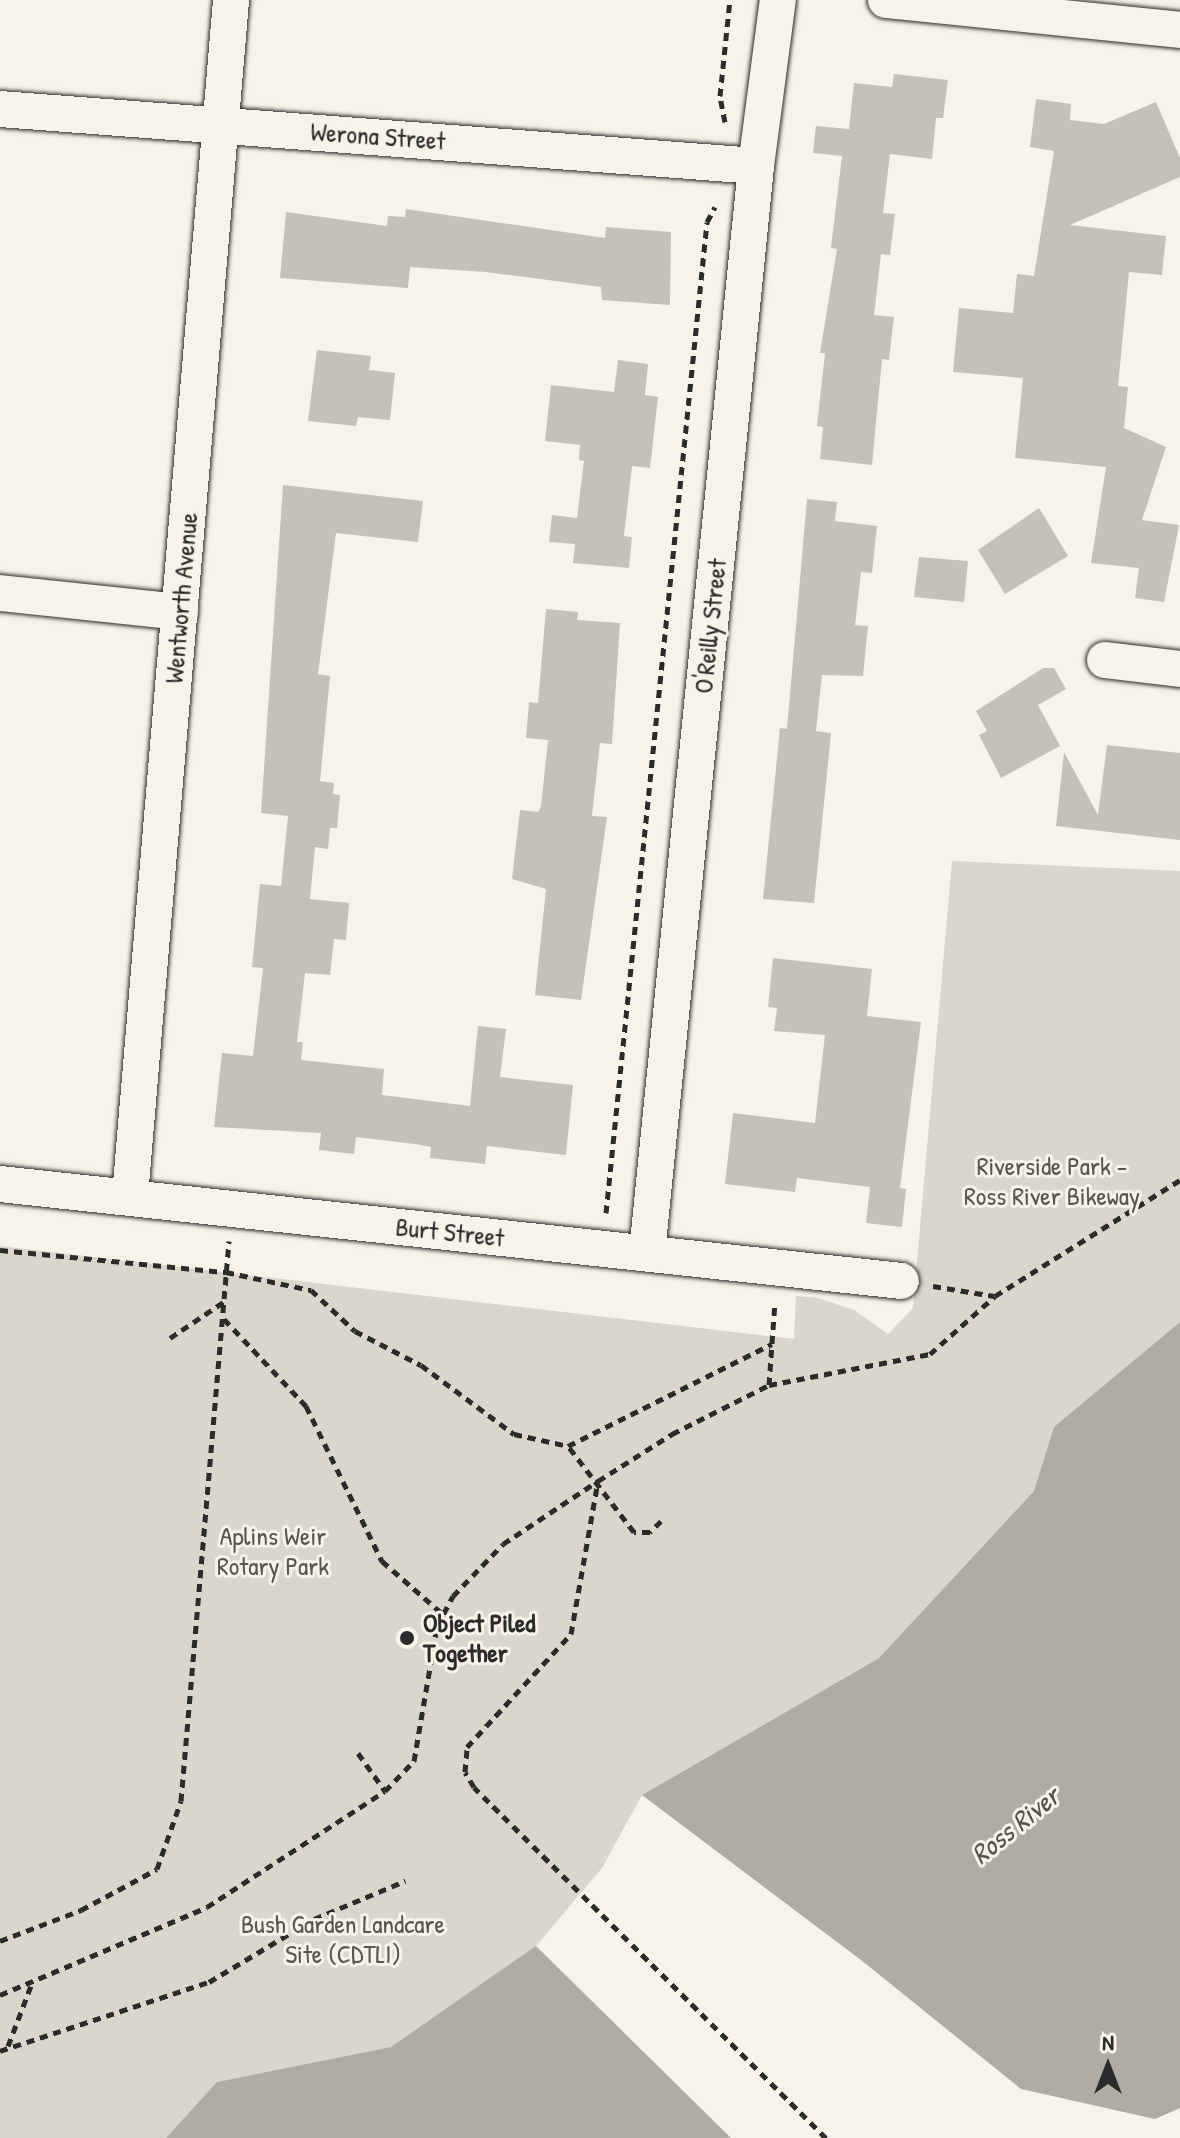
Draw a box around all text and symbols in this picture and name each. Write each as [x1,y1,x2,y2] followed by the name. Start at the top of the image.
[309,116,447,156] street label: Werona Street
[158,511,204,685] street label: Wentworth Avenue
[687,557,733,695] street label: O'Reilly Street
[964,1150,1140,1212] park label: Riverside Park - Ross River Bikeway
[394,1211,506,1253] street label: Burt Street
[217,1520,329,1582] park label: Aplins Weir Rotary Park
[423,1607,535,1668] place label: Object Piled Together
[398,1629,416,1647] marker: Object Piled Together
[964,1779,1066,1871] water label: Ross River
[241,1908,445,1970] park label: Bush Garden Landcare Site (CDTLI)
[1068,2026,1148,2106] north arrow
[1102,2027,1114,2057] text: N

